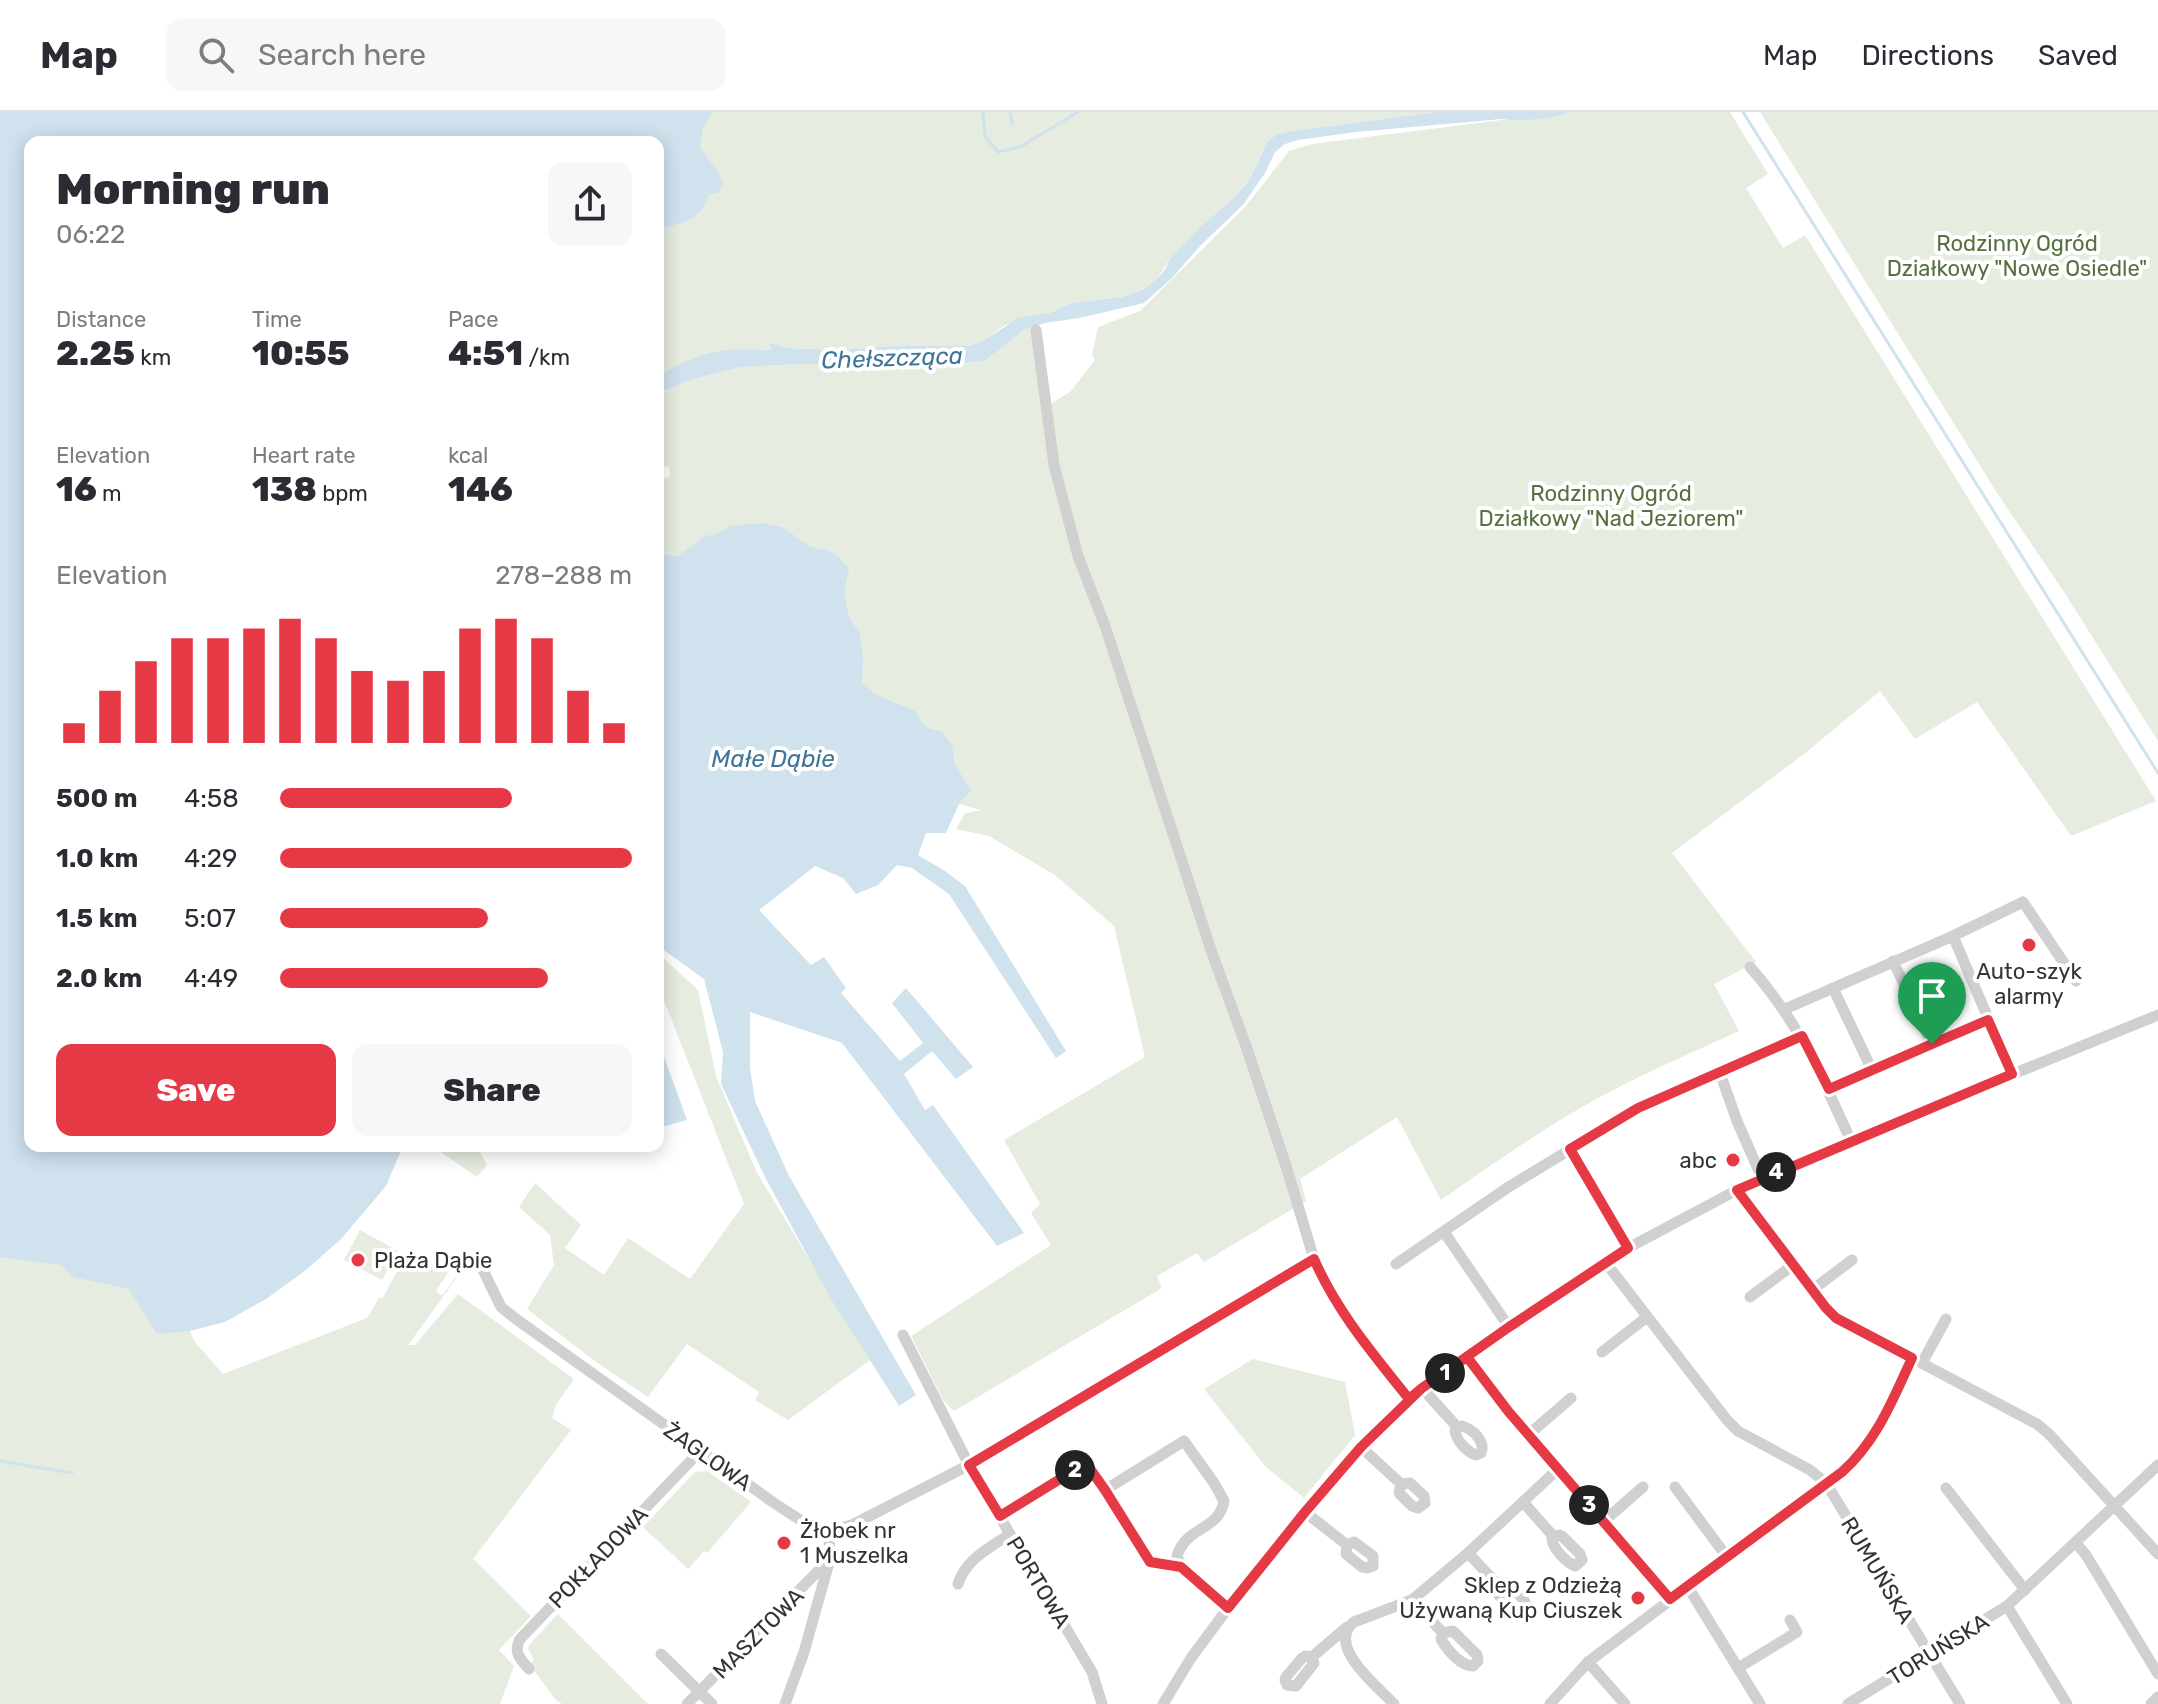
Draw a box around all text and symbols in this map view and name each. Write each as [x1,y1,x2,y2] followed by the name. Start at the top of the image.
[166,19,726,91] search box
[40,32,118,78] text: Map
[194,33,238,77] icon: search
[258,37,426,73] text: Search here
[1763,39,1817,72] text: Map
[1861,39,1994,72] text: Directions
[2038,39,2118,72] text: Saved
[548,162,632,246] button: share
[56,163,330,215] text: Morning run
[56,219,125,250] text: 06:22
[1887,230,2147,282] park label: Rodzinny Ogród Działkowy "Nowe Osiedle"
[56,306,146,333] text: Distance
[252,306,302,333] text: Time
[448,306,499,333] text: Pace
[56,333,135,374] text: 2.25
[252,333,350,374] text: 10:55
[448,333,523,374] text: 4:51
[821,342,963,374] water label: Chełszcząca
[135,344,171,371] text: km
[523,344,570,371] text: /km
[56,442,150,469] text: Elevation
[252,442,356,469] text: Heart rate
[448,442,488,469] text: kcal
[56,469,97,510] text: 16
[252,469,317,510] text: 138
[448,469,513,510] text: 146
[97,480,122,507] text: m
[317,480,368,507] text: bpm
[1479,480,1743,532] park label: Rodzinny Ogród Działkowy "Nad Jeziorem"
[56,560,167,591] text: Elevation
[495,560,632,591] text: 278–288 m
[711,745,835,773] water label: Małe Dąbie
[56,783,138,814] text: 500 m
[184,783,239,814] text: 4:58
[56,843,138,874] text: 1.0 km
[184,843,237,874] text: 4:29
[56,903,138,934] text: 1.5 km
[184,903,236,934] text: 5:07
[2020,936,2038,954] marker: Auto-szyk alarmy
[1976,958,2082,1010] place label: Auto-szyk alarmy
[1898,962,1966,1044] pin
[56,963,142,994] text: 2.0 km
[184,963,238,994] text: 4:49
[1910,974,1954,1018] icon: arrive
[56,1044,336,1136] button: Save
[352,1044,632,1136] button: Share
[1680,1147,1717,1174] place label: abc
[1724,1151,1742,1169] marker: abc
[1756,1152,1796,1192] pin: 4
[1768,1158,1784,1185] text: 4
[374,1247,492,1274] place label: Plaża Dąbie
[349,1251,367,1269] marker: Plaża Dąbie
[1425,1353,1465,1393] pin: 1
[1440,1359,1450,1386] text: 1
[658,1416,757,1497] street label: ŻAGLOWA
[1055,1450,1095,1490] pin: 2
[1068,1456,1082,1483] text: 2
[1569,1485,1609,1525] pin: 3
[1582,1491,1596,1518] text: 3
[543,1501,654,1614] street label: POKŁADOWA
[1835,1512,1920,1629] street label: RUMUŃSKA
[800,1517,909,1569] place label: Żłobek nr 1 Muszelka
[1001,1532,1077,1633] street label: PORTOWA
[775,1534,793,1552] marker: Żłobek nr 1 Muszelka
[1399,1572,1623,1624] place label: Sklep z Odzieżą Używaną Kup Ciuszek
[707,1582,810,1685] street label: MASZTOWA
[1629,1589,1647,1607] marker: Sklep z Odzieżą Używaną Kup Ciuszek
[1883,1608,1994,1691] street label: TORUŃSKA

